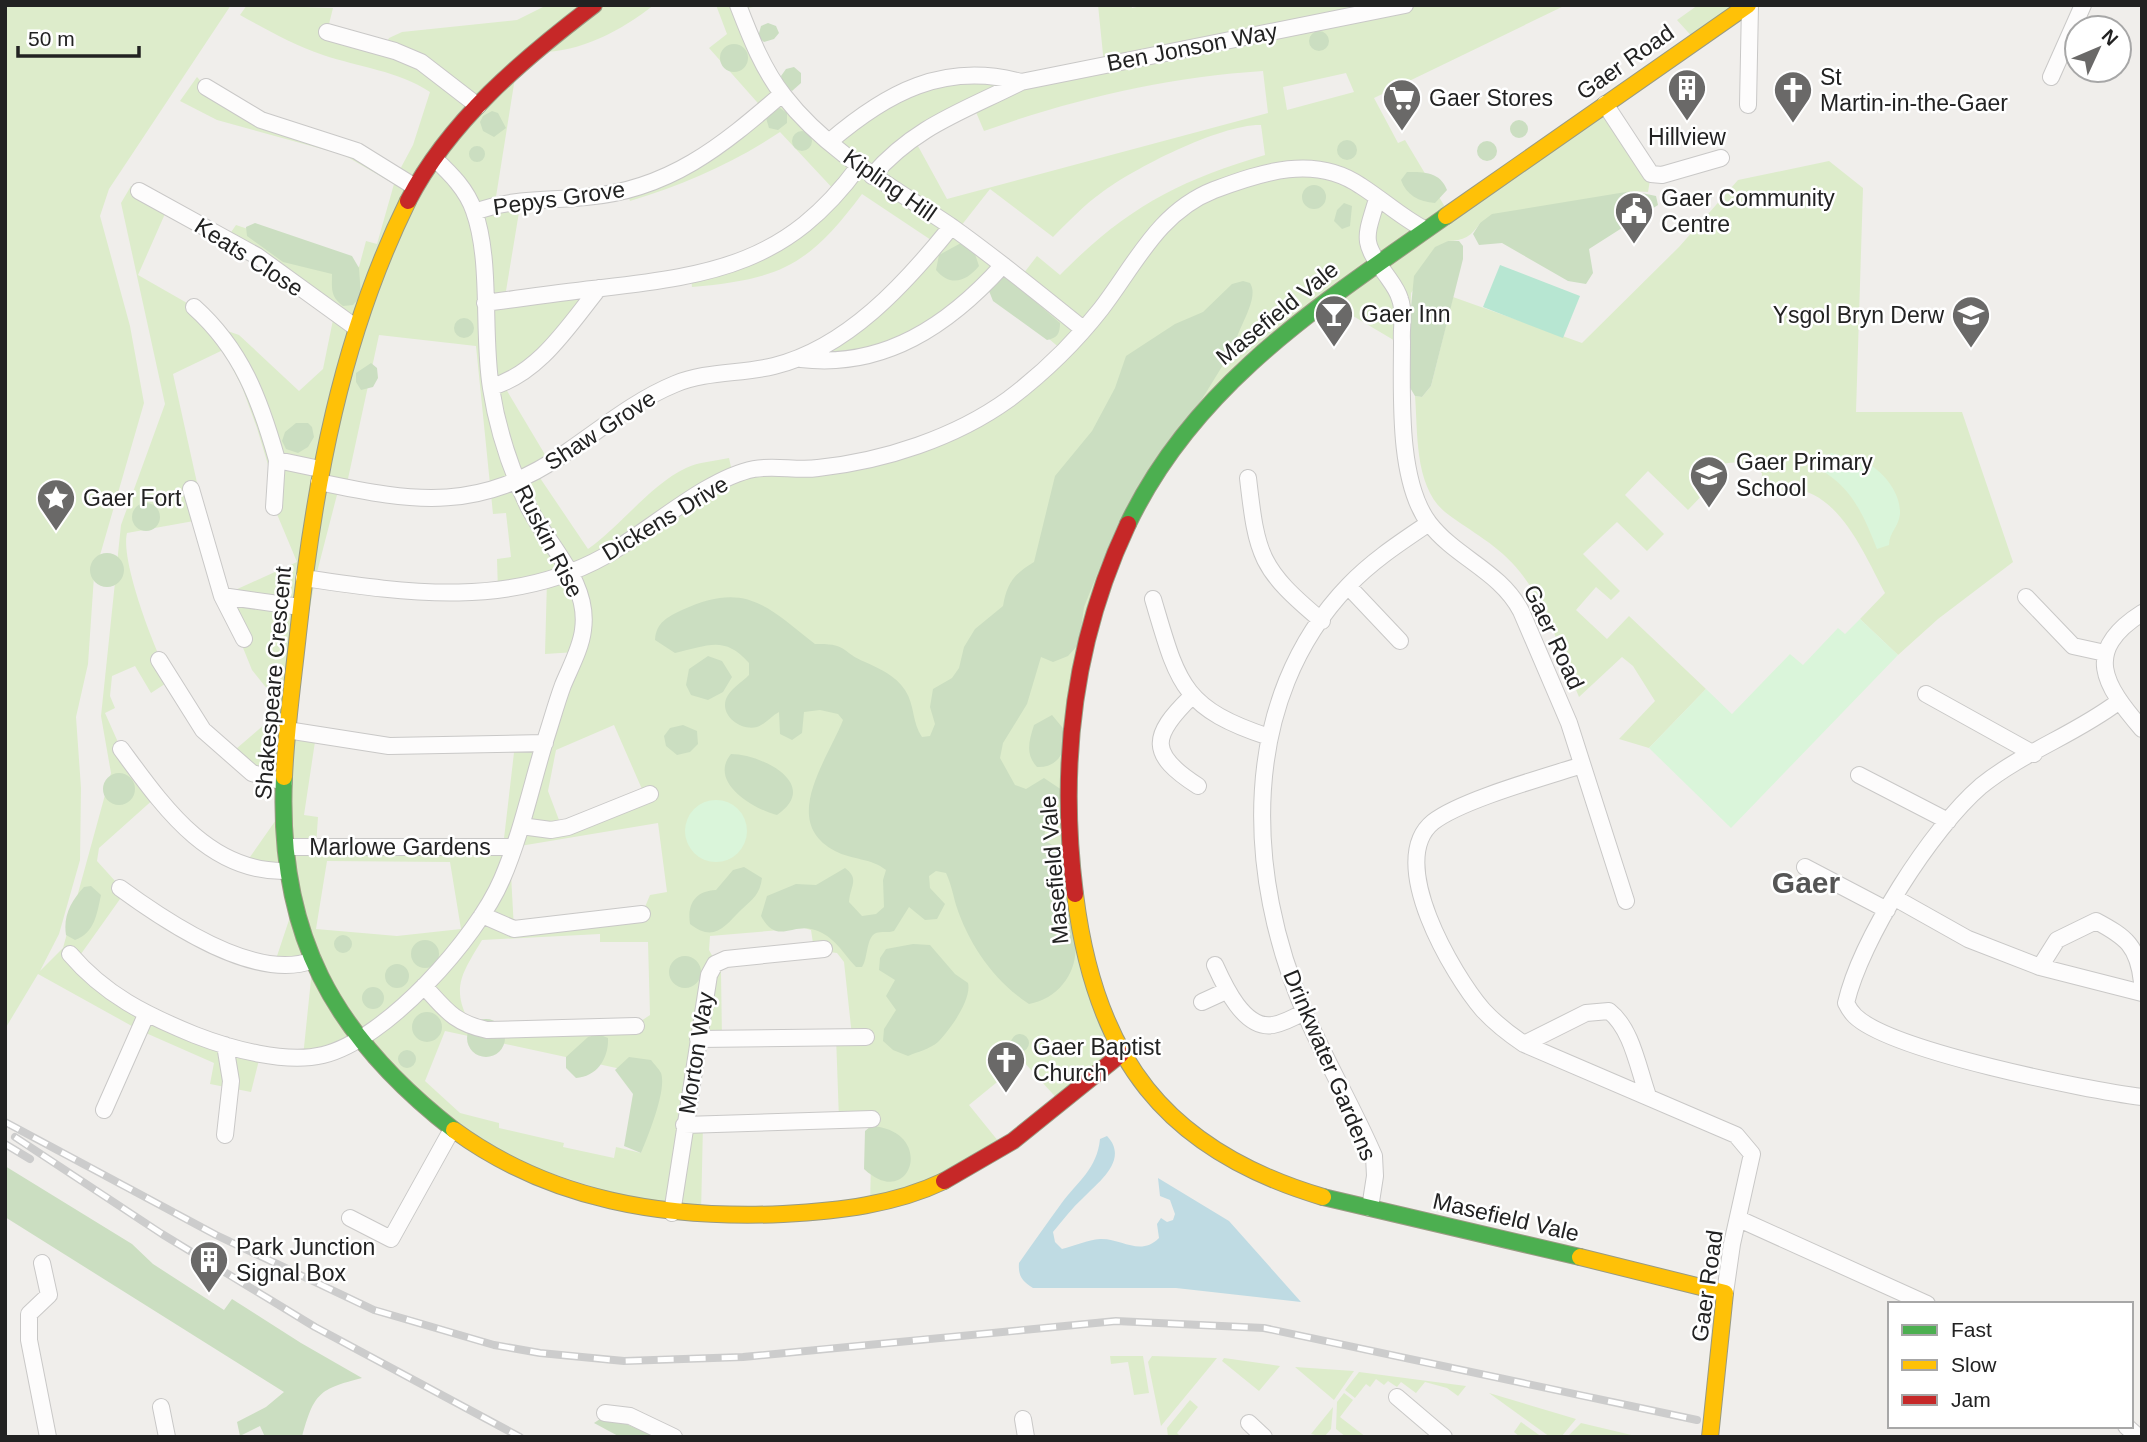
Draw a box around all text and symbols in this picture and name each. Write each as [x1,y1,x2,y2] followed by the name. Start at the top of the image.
[18,14,138,58] scale bar
[2063,14,2133,84] north arrow
[1105,18,1280,76] street label: Ben Jonson Way
[1571,19,1679,105] street label: Gaer Road
[2098,25,2122,50] text: N
[28,27,75,50] text: 50 m
[1820,64,2008,116] place label: St Martin-in-the-Gaer
[1666,67,1708,122] building icon: Hillview
[1772,69,1814,124] church icon: St Martin-in-the-Gaer
[1381,77,1423,132] supermarket icon: Gaer Stores
[1429,85,1553,111] place label: Gaer Stores
[1648,124,1726,150] place label: Hillview
[839,144,941,226] street label: Kipling Hill
[491,176,627,220] street label: Pepys Grove
[1661,185,1835,237] place label: Gaer Community Centre
[1613,190,1655,245] public building icon: Gaer Community Centre
[190,212,308,302] street label: Keats Close
[1211,256,1343,370] street label: Masefield Vale
[1313,293,1355,348] bar icon: Gaer Inn
[1950,294,1992,349] school or university icon: Ysgol Bryn Derw
[1361,301,1451,327] place label: Gaer Inn
[1773,302,1944,328] place label: Ysgol Bryn Derw
[540,385,660,475] street label: Shaw Grove
[1736,449,1873,501] place label: Gaer Primary School
[1688,454,1730,509] school or university icon: Gaer Primary School
[597,470,733,566] street label: Dickens Drive
[35,477,77,532] place icon: Gaer Fort
[510,480,588,602] street label: Ruskin Rise
[83,485,182,511] place label: Gaer Fort
[250,565,296,801] street label: Shakespeare Crescent
[1518,581,1590,693] street label: Gaer Road
[1035,795,1073,945] street label: Masefield Vale
[309,834,491,860] street label: Marlowe Gardens
[1772,866,1841,899] district label: Gaer
[1278,966,1382,1164] street label: Drinkwater Gardens
[674,990,719,1116] street label: Morton Way
[1033,1034,1161,1086] place label: Gaer Baptist Church
[985,1039,1027,1094] church icon: Gaer Baptist Church
[1430,1188,1582,1246] street label: Masefield Vale
[1686,1228,1728,1344] street label: Gaer Road
[236,1234,375,1286] place label: Park Junction Signal Box
[188,1239,230,1294] building icon: Park Junction Signal Box
[1888,1302,2133,1428] legend
[1951,1318,1992,1341] text: Fast
[1951,1353,1997,1376] text: Slow
[1951,1388,1991,1411] text: Jam

